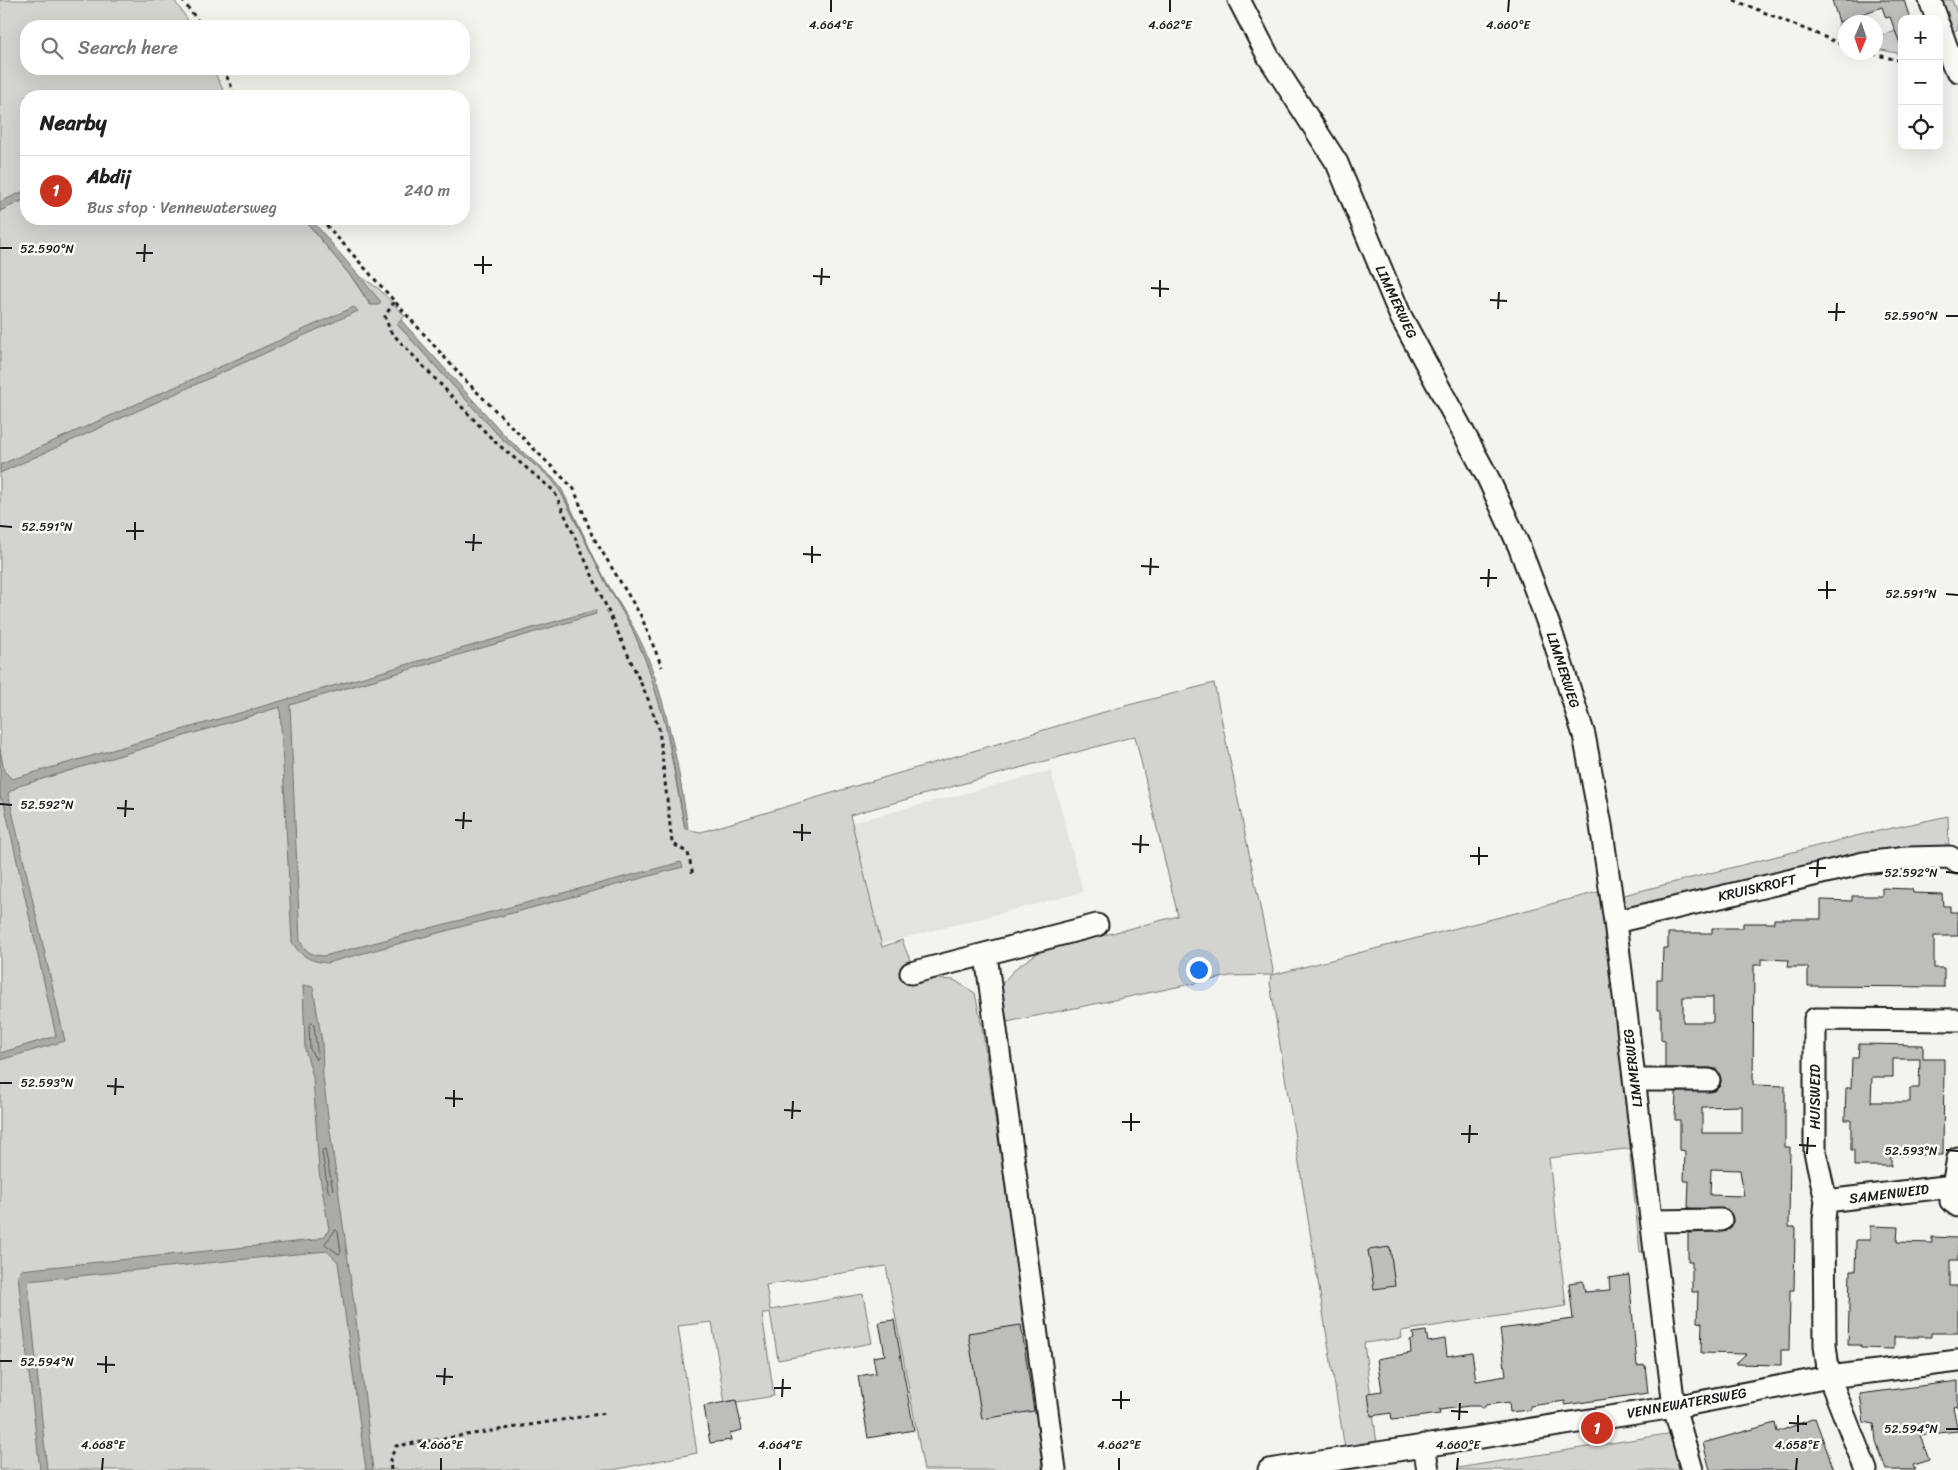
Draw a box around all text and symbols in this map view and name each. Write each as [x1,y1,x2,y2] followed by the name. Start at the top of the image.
[809,14,854,36] text: 4.664°E
[1148,14,1193,36] text: 4.662°E
[1486,14,1531,36] text: 4.660°E
[1838,15,1883,60] north arrow
[1898,15,1943,150] map controls
[1898,15,1943,60] button: +
[20,20,470,75] search box
[78,31,178,64] text: Search here
[38,34,66,62] icon: search
[1898,60,1943,105] button: −
[40,104,106,142] text: Nearby
[1898,105,1943,150] button: locate
[87,160,131,193] text: Abdij
[53,176,59,205] text: 1
[404,176,450,205] text: 240 m
[87,193,277,222] text: Bus stop · Vennewatersweg
[20,238,74,260] text: 52.590°N
[1368,261,1424,343] street label: LIMMERWEG
[1884,305,1938,327] text: 52.590°N
[21,516,73,538] text: 52.591°N
[1885,583,1937,605] text: 52.591°N
[1539,629,1587,712] street label: LIMMERWEG
[21,794,74,816] text: 52.592°N
[1885,862,1938,884] text: 52.592°N
[1715,867,1800,909] street label: KRUISKROFT
[1186,957,1212,983] your location
[1616,1027,1650,1109] street label: LIMMERWEG
[1803,1064,1828,1130] street label: HUISWEID
[21,1072,74,1094] text: 52.593°N
[1885,1140,1938,1162] text: 52.593°N
[1848,1177,1931,1211] street label: SAMENWEID
[20,1351,74,1373] text: 52.594°N
[1625,1380,1749,1426] street label: VENNEWATERSWEG
[1581,1409,1613,1447] pin: 1
[1884,1418,1938,1440] text: 52.594°N
[81,1434,126,1456] text: 4.668°E
[419,1434,464,1456] text: 4.666°E
[758,1434,803,1456] text: 4.664°E
[1097,1434,1142,1456] text: 4.662°E
[1436,1434,1481,1456] text: 4.660°E
[1775,1434,1820,1456] text: 4.658°E

